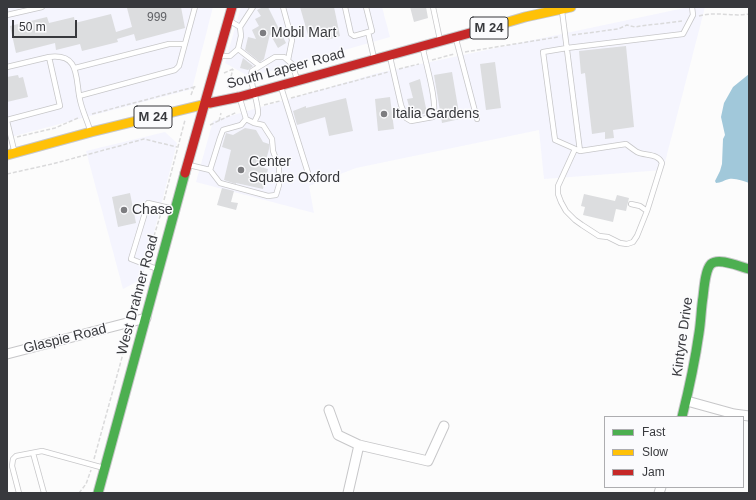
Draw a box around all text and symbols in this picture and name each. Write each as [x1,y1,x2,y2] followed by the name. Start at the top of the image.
[147,11,167,25] house number: 999
[14,12,79,38] scale bar
[470,17,508,39] road number: M 24
[19,20,46,34] text: 50 m
[271,25,336,41] place label: Mobil Mart
[258,28,268,38] marker: Mobil Mart
[225,45,347,93] street label: South Lapeer Road
[134,106,172,128] road number: M 24
[392,106,479,122] place label: Italia Gardens
[379,109,389,119] marker: Italia Gardens
[249,154,340,186] place label: Center Square Oxford
[236,165,246,175] marker: Center Square Oxford
[132,202,172,218] place label: Chase
[119,205,129,215] marker: Chase
[114,233,162,357] street label: West Drahner Road
[669,296,697,378] street label: Kintyre Drive
[22,321,108,357] street label: Glaspie Road
[604,416,744,488] legend
[642,425,665,439] text: Fast
[642,445,668,459] text: Slow
[642,465,665,479] text: Jam

